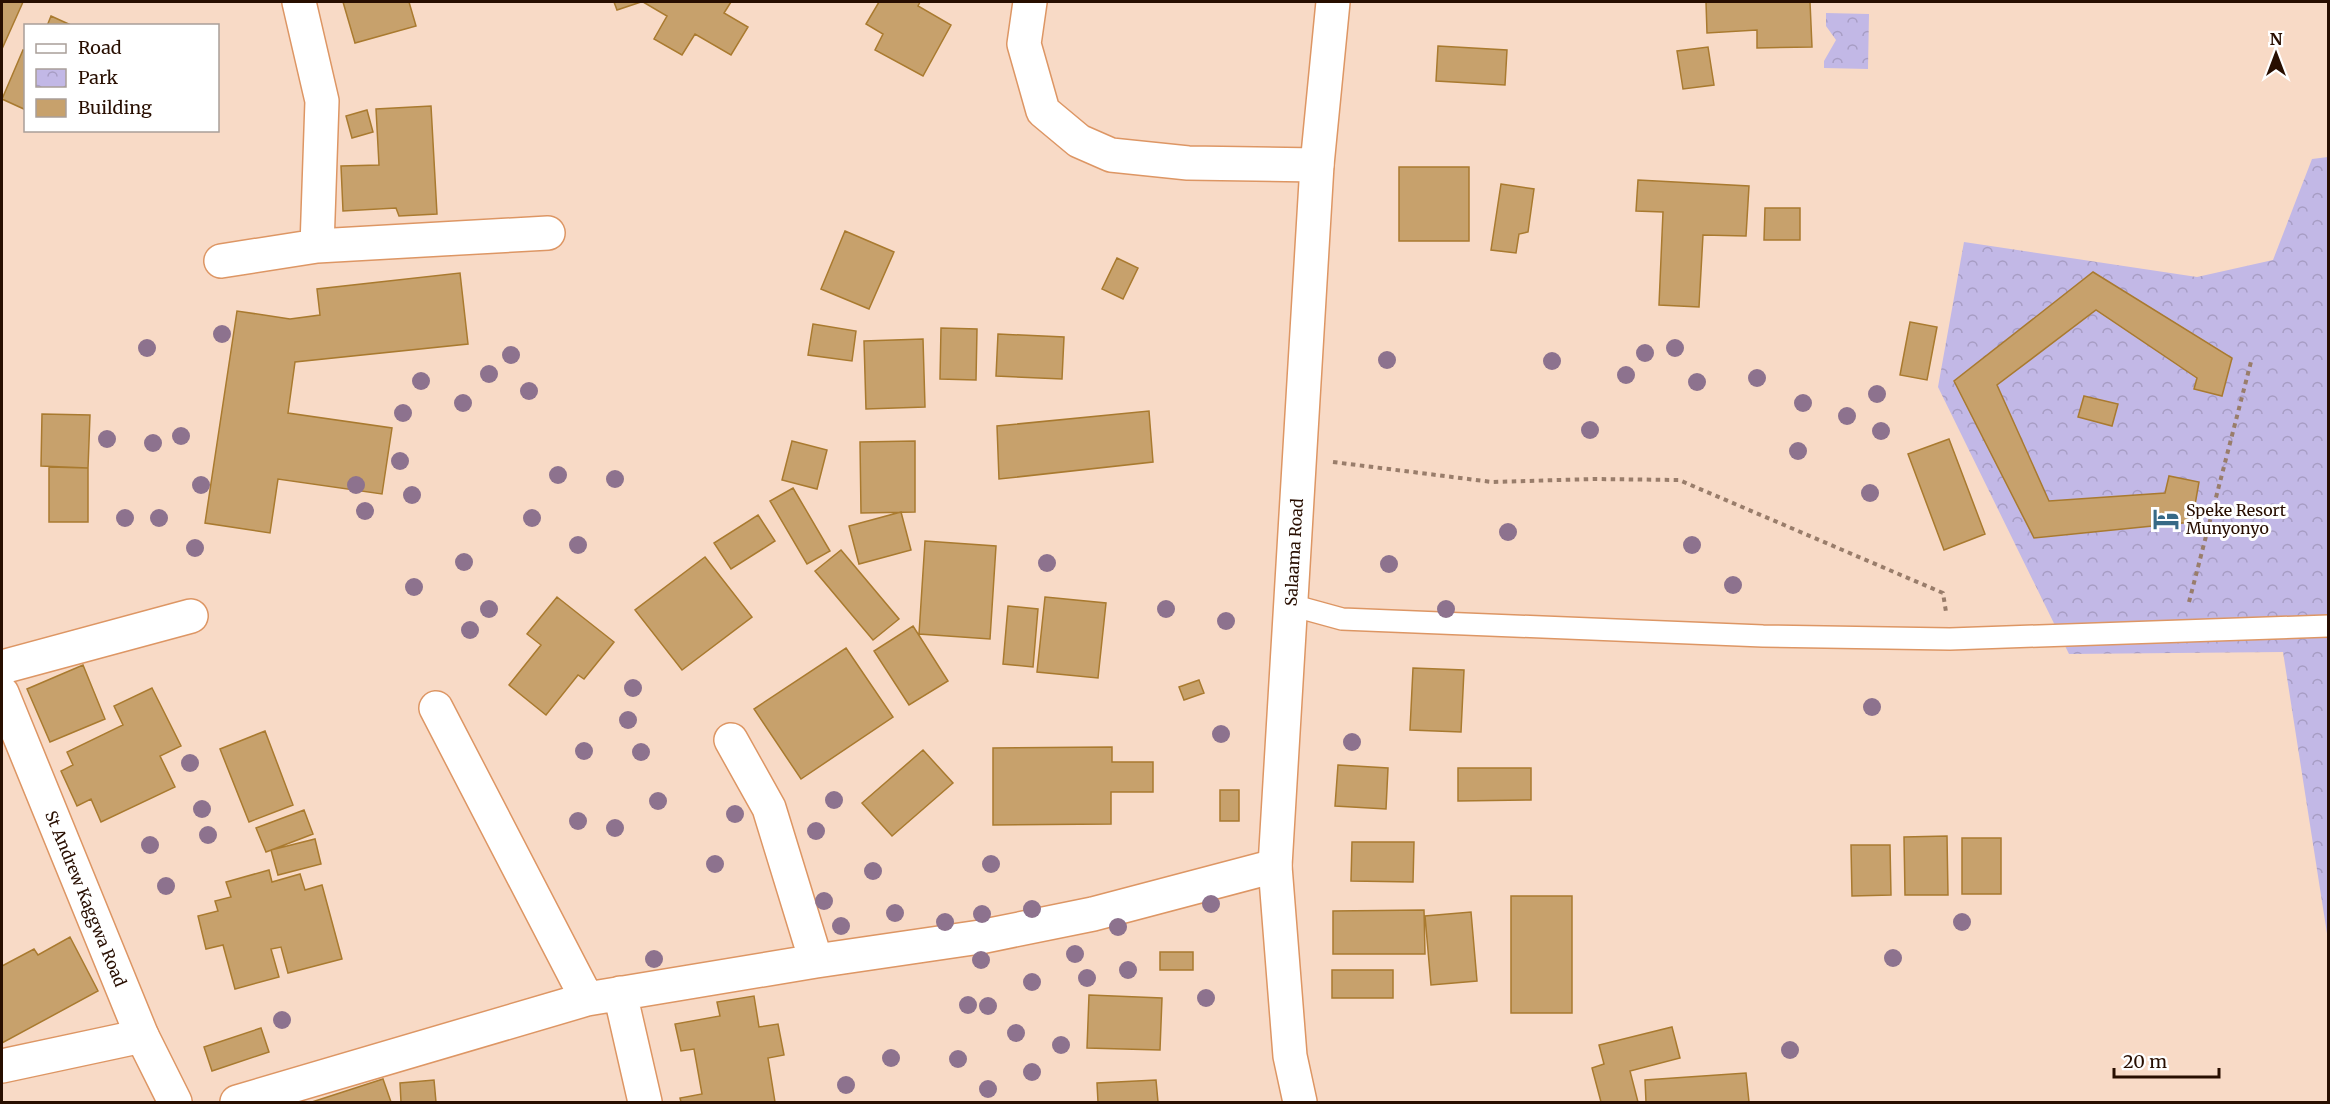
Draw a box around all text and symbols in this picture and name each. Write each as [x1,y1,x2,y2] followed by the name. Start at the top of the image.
[24,24,219,132] legend
[2246,24,2306,84] north arrow
[2270,29,2283,49] text: N
[78,36,122,59] text: Road
[78,66,119,89] text: Park
[78,96,152,119] text: Building
[1281,497,1307,607] street label: Salaama Road
[2186,500,2287,538] place label: Speke Resort Munyonyo
[2151,504,2181,534] hotel icon: Speke Resort Munyonyo
[41,808,131,990] street label: St Andrew Kaggwa Road
[2114,1041,2219,1079] scale bar
[2123,1050,2167,1073] text: 20 m

